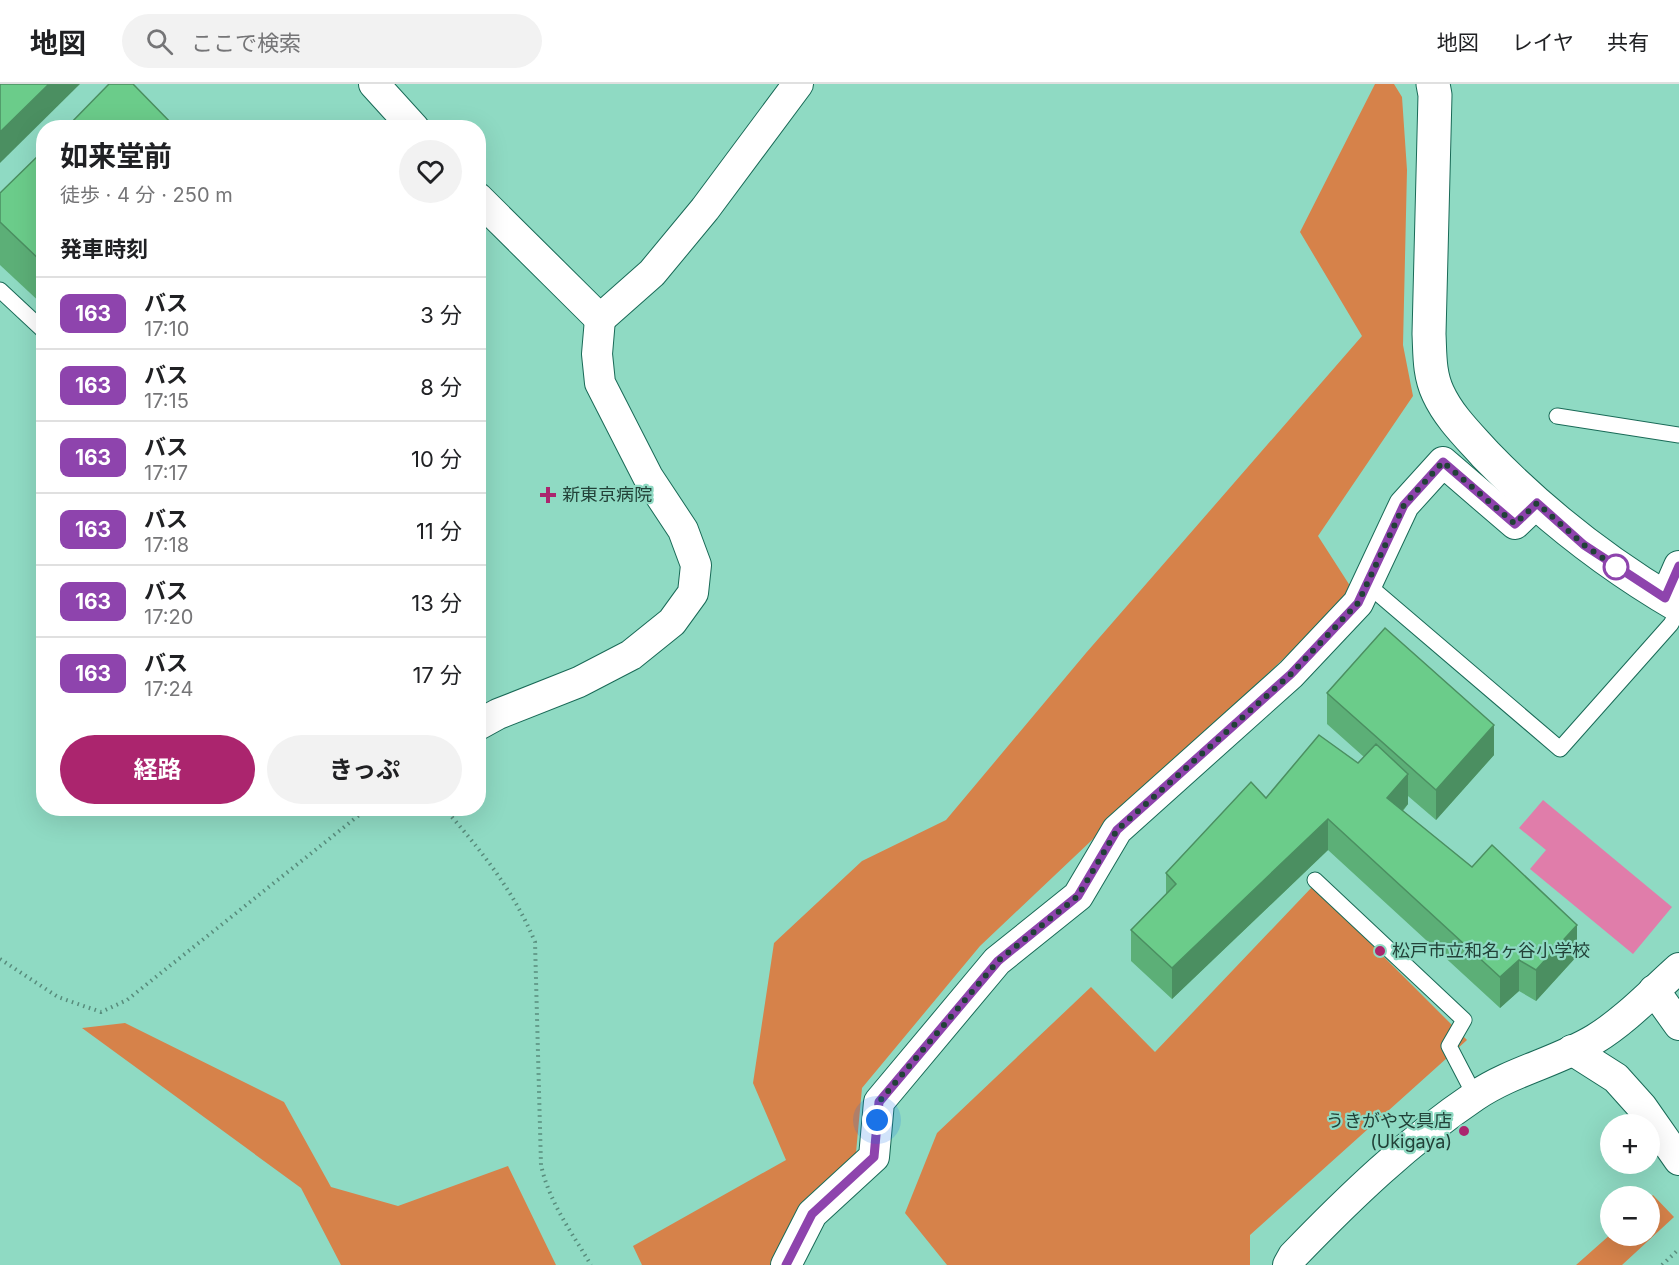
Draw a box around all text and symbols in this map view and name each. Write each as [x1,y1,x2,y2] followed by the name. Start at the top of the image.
[122,14,542,68] search box
[143,25,176,58] icon: search
[30,26,86,60] text: 地図
[191,30,301,56] text: ここで検索
[1437,30,1479,55] text: 地図
[1512,30,1574,55] text: レイヤ
[1607,30,1649,55] text: 共有
[60,139,172,173] text: 如来堂前
[399,140,462,203] button: heart
[60,183,233,207] text: 徒歩 · 4 分 · 250 m
[60,236,148,262] text: 発車時刻
[144,290,188,316] text: バス
[75,301,111,326] text: 163
[420,302,462,328] text: 3 分
[144,317,189,341] text: 17:10
[144,362,188,388] text: バス
[75,373,111,398] text: 163
[420,374,462,400] text: 8 分
[144,389,189,413] text: 17:15
[144,434,188,460] text: バス
[75,445,111,470] text: 163
[411,446,462,472] text: 10 分
[144,461,188,485] text: 17:17
[562,484,652,505] place label: 新東京病院
[539,486,557,504] marker: 新東京病院
[144,506,188,532] text: バス
[75,517,111,542] text: 163
[416,518,462,544] text: 11 分
[144,533,189,557] text: 17:18
[1603,554,1629,580] unlabelled marker
[144,578,188,604] text: バス
[75,589,111,614] text: 163
[411,590,462,616] text: 13 分
[144,605,193,629] text: 17:20
[144,650,188,676] text: バス
[75,661,111,686] text: 163
[412,662,462,688] text: 17 分
[144,677,193,701] text: 17:24
[60,735,255,804] button: 経路
[267,735,462,804] button: きっぷ
[1392,940,1590,961] place label: 松戸市立和名ヶ谷小学校
[1373,944,1387,958] marker: 松戸市立和名ヶ谷小学校
[862,1105,892,1135] your location
[1326,1110,1452,1152] place label: うきがや文具店 (Ukigaya)
[1600,1114,1660,1246] map controls
[1600,1114,1660,1174] button: +
[1457,1124,1471,1138] marker: うきがや文具店 (Ukigaya)
[1600,1186,1660,1246] button: −

